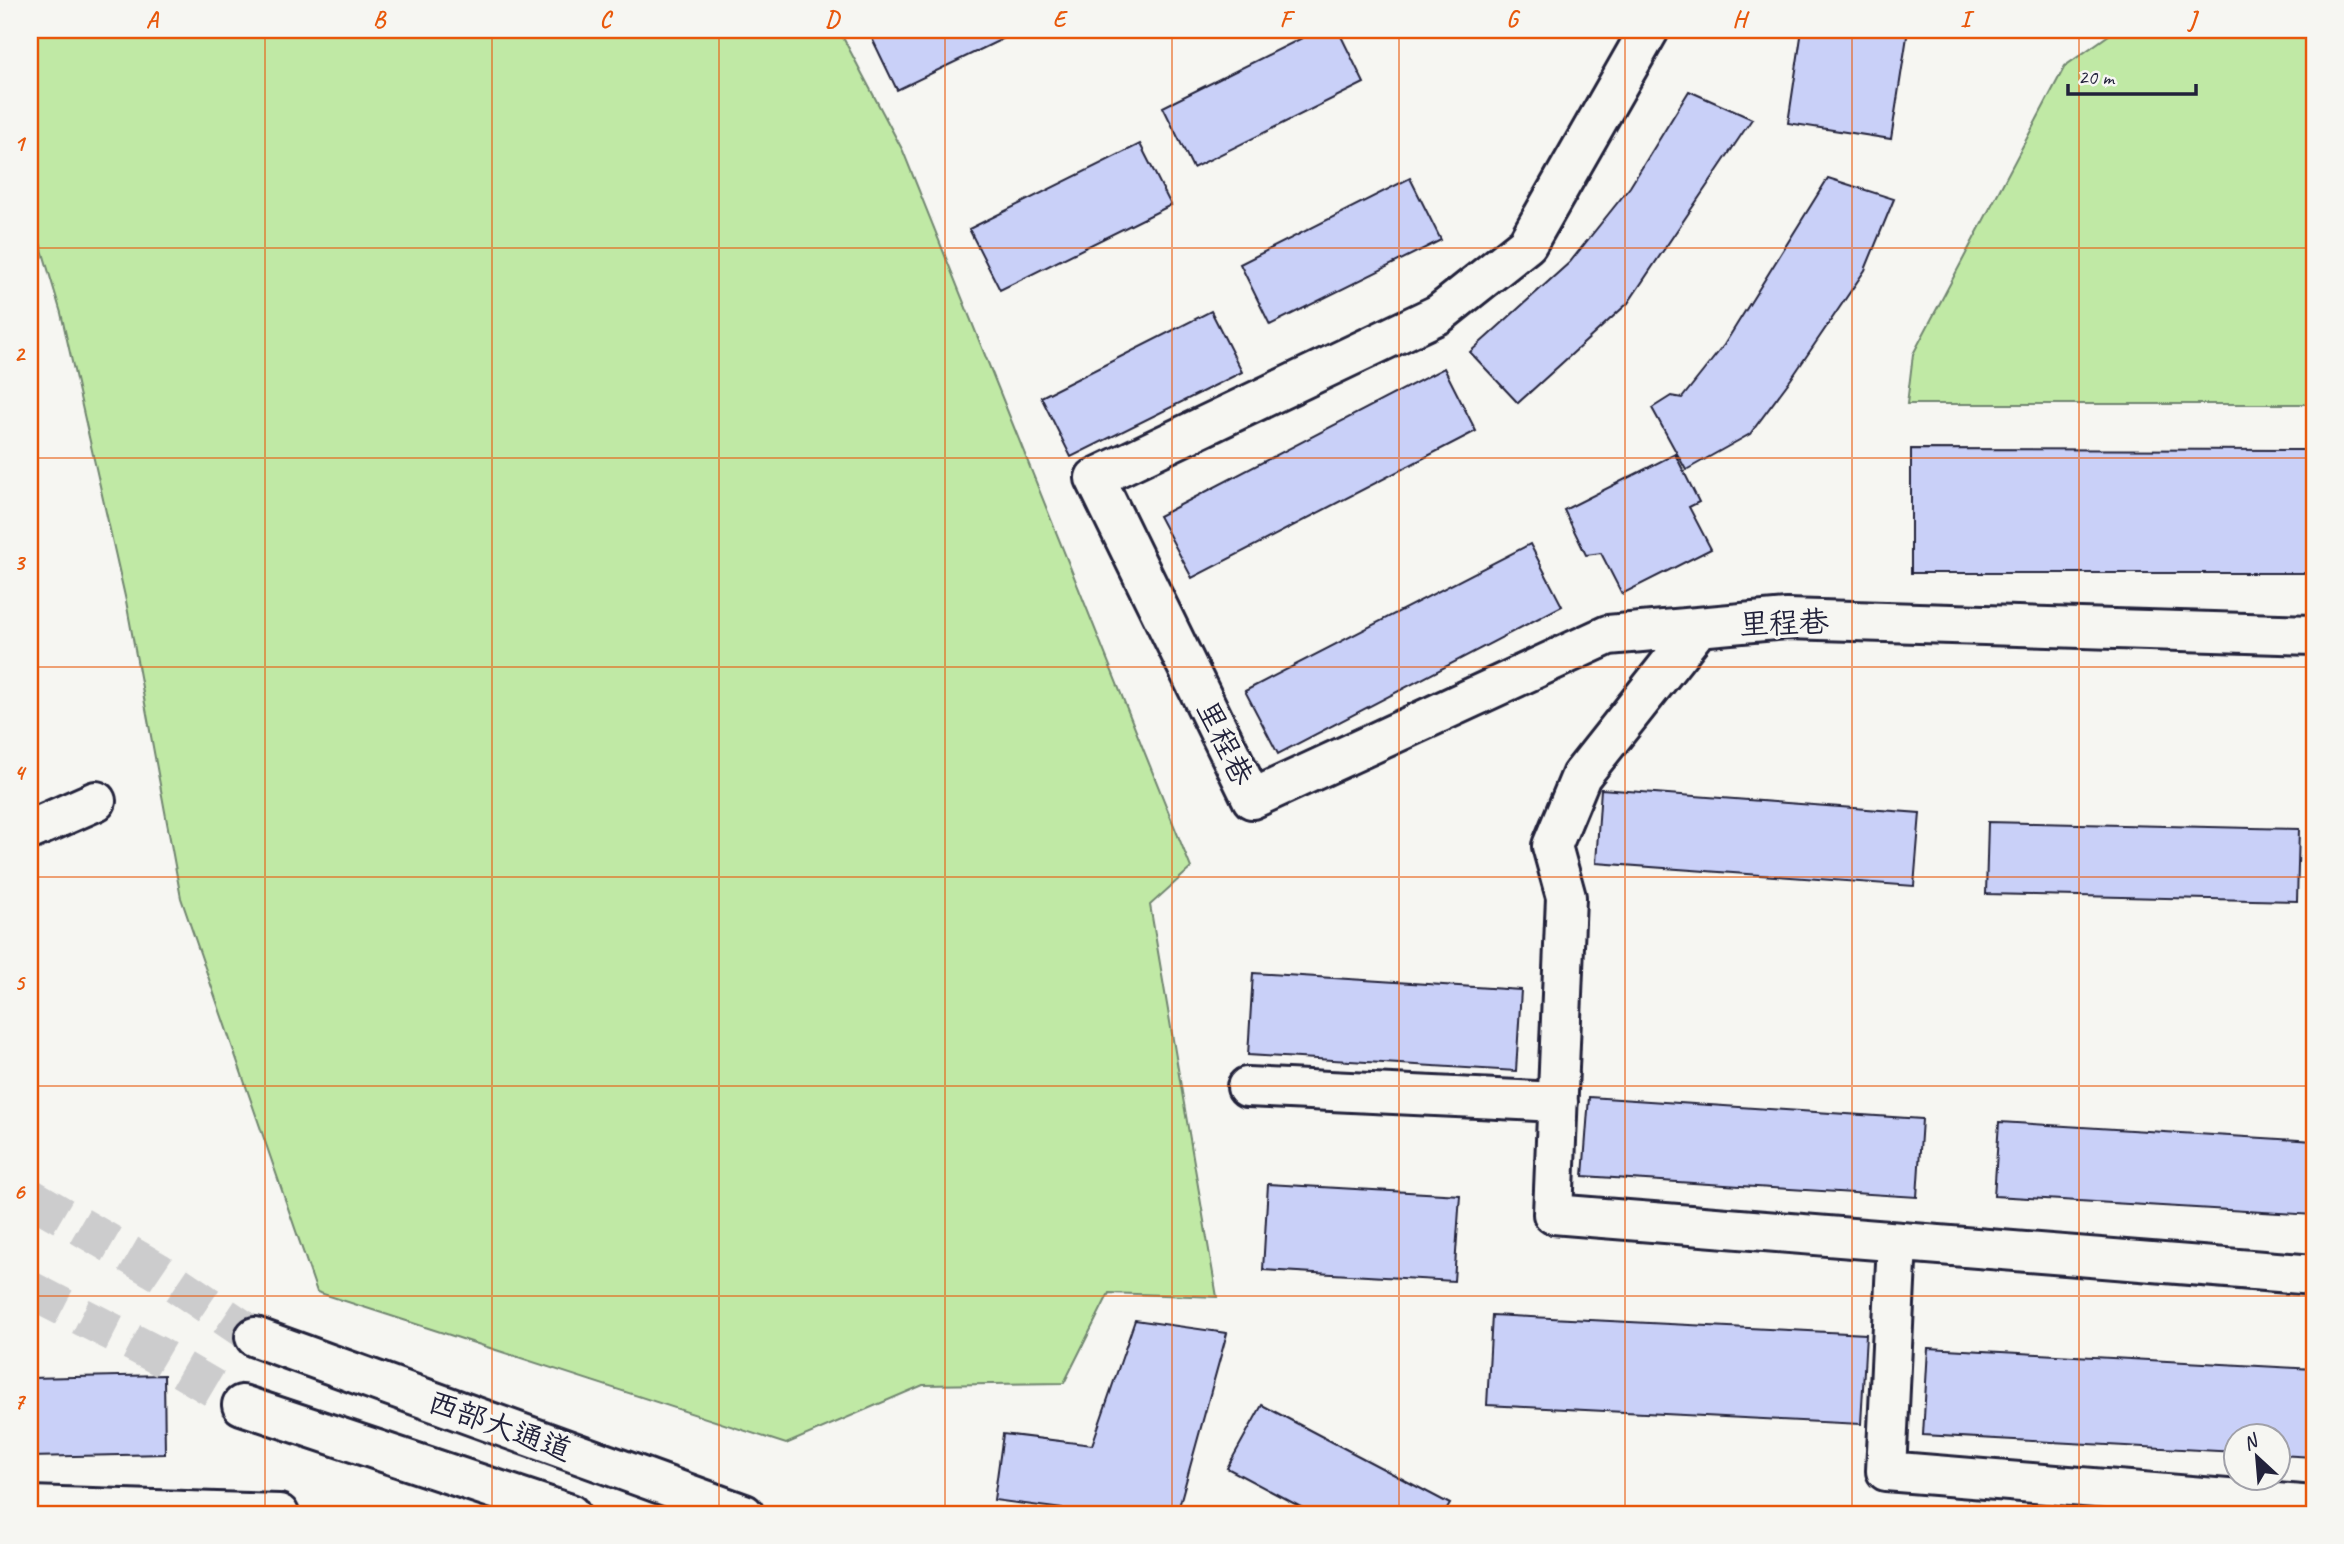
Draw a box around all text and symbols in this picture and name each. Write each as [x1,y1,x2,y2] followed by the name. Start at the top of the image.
[146,5,160,34] text: A
[373,5,387,34] text: B
[600,5,614,34] text: C
[825,5,841,34] text: D
[1053,5,1069,34] text: E
[1280,5,1296,34] text: F
[1506,5,1521,34] text: G
[1732,5,1750,34] text: H
[1960,5,1975,34] text: I
[2186,5,2199,34] text: J
[2068,52,2195,96] scale bar
[2078,64,2116,90] text: 20 m
[14,129,27,158] text: 1
[14,339,27,368] text: 2
[14,548,27,577] text: 3
[1738,602,1830,644] street label: 里程巷
[1188,694,1262,792] street label: 里程巷
[14,758,27,787] text: 4
[14,968,26,997] text: 5
[14,1177,27,1206] text: 6
[423,1382,577,1470] street label: 西部大通道
[14,1387,27,1416] text: 7
[2222,1422,2292,1492] north arrow
[2239,1428,2263,1456] text: N

